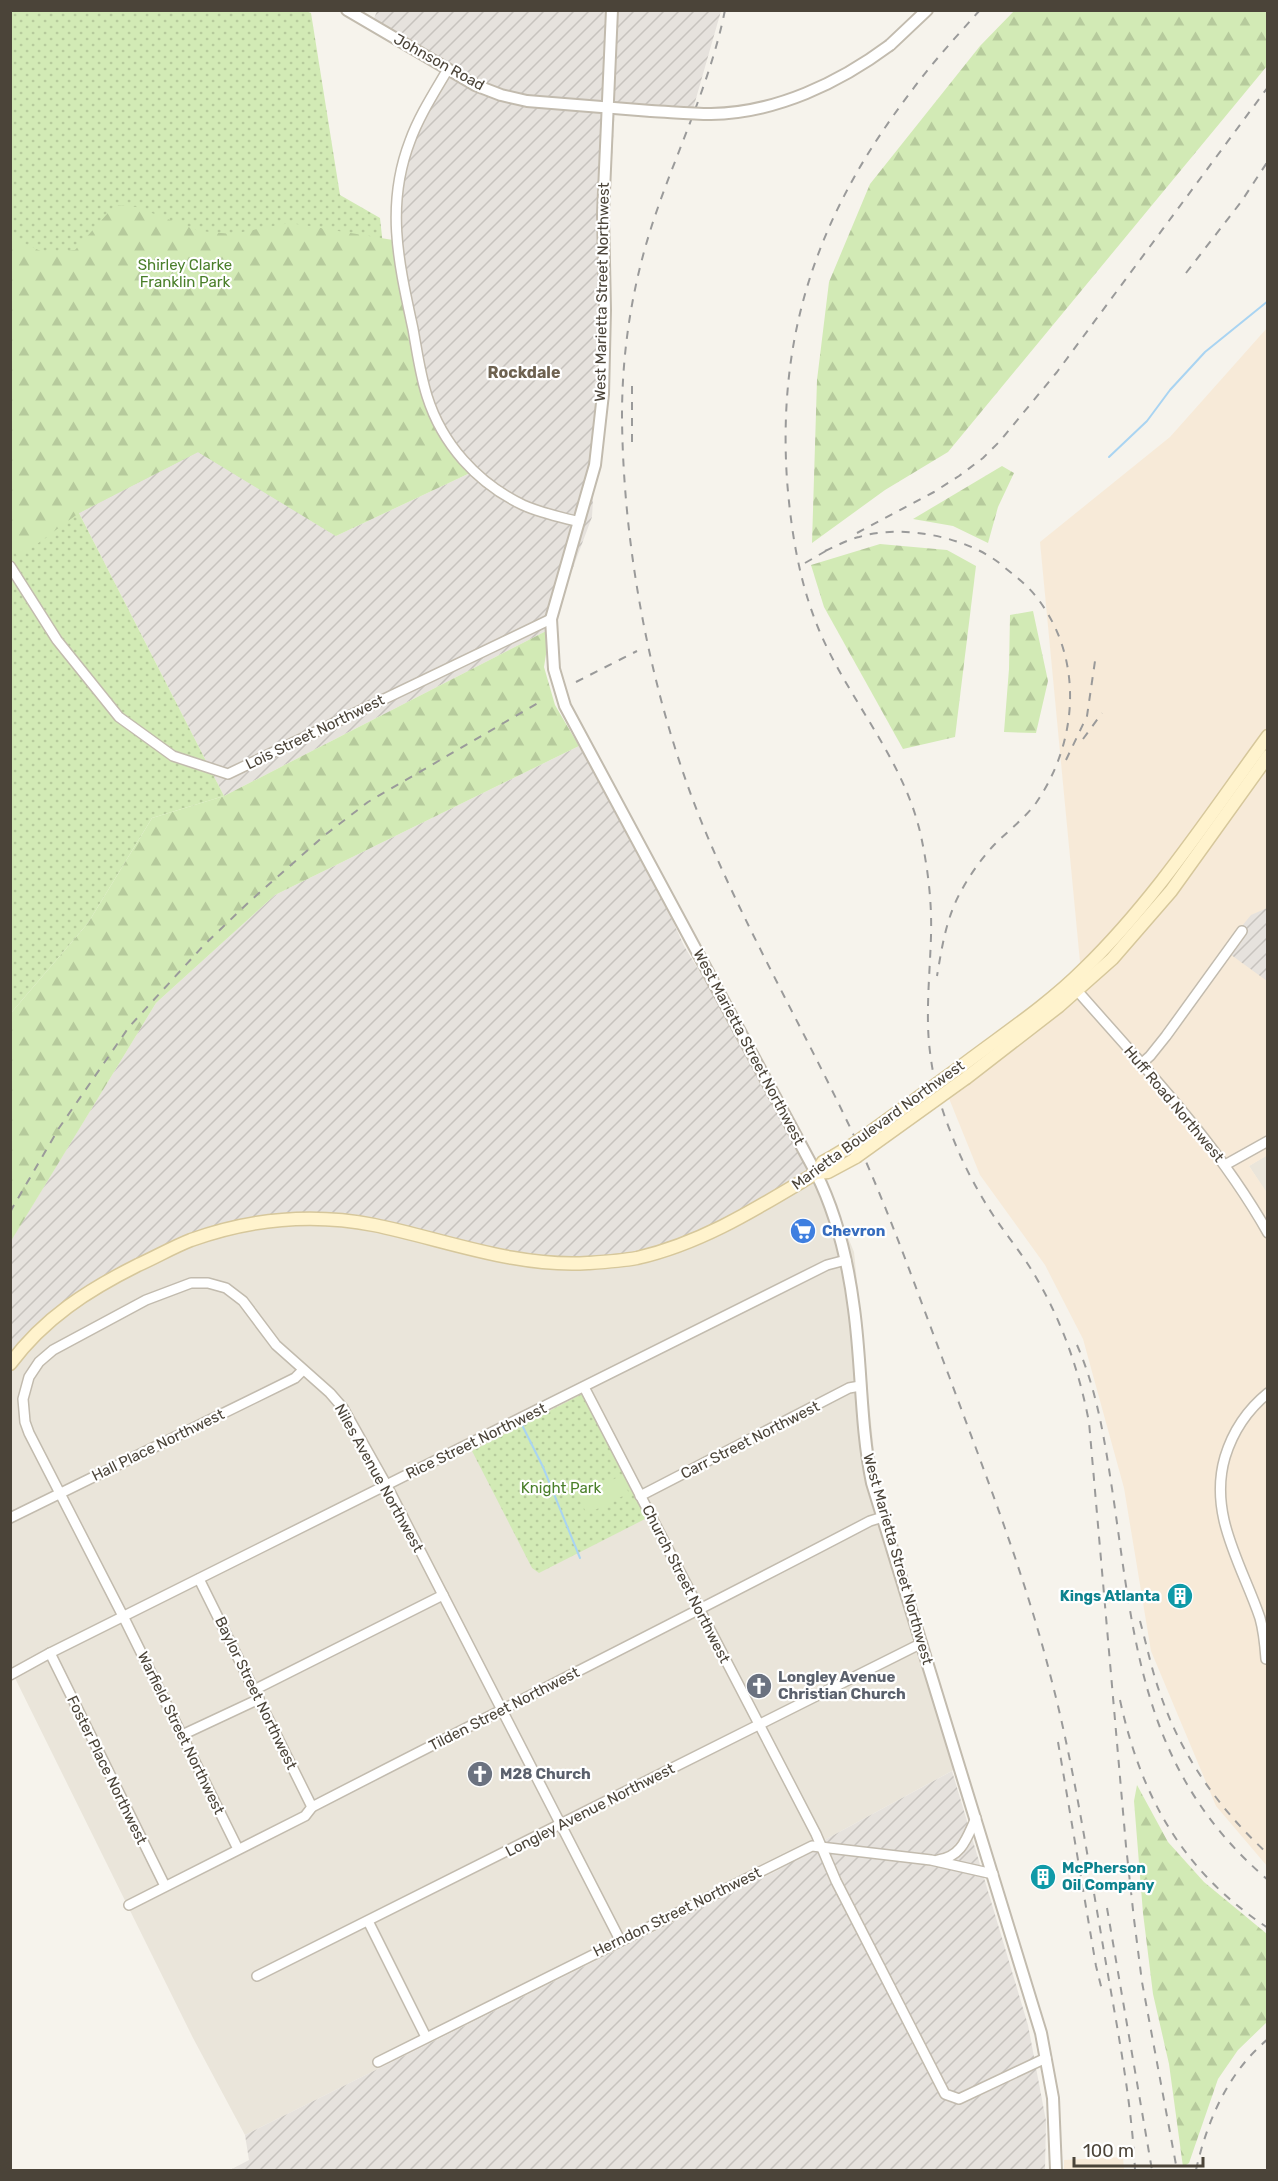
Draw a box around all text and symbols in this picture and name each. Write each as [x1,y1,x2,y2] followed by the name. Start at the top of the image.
[391,30,487,94] street label: Johnson Road
[591,182,613,402] street label: West Marietta Street Northwest
[138,256,232,291] park label: Shirley Clarke Franklin Park
[488,363,560,382] district label: Rockdale
[243,690,387,773] street label: Lois Street Northwest
[690,946,808,1148] street label: West Marietta Street Northwest
[1120,1042,1228,1166] street label: Huff Road Northwest
[788,1056,968,1194] street label: Marietta Boulevard Northwest
[788,1216,818,1246] supermarket icon: Chevron
[822,1222,885,1240] place label: Chevron
[678,1397,823,1483] street label: Carr Street Northwest
[403,1399,549,1483] street label: Rice Street Northwest
[331,1401,427,1555] street label: Niles Avenue Northwest
[89,1405,227,1485] street label: Hall Place Northwest
[859,1451,937,1667] street label: West Marietta Street Northwest
[521,1479,601,1497] park label: Knight Park
[638,1502,734,1666] street label: Church Street Northwest
[1165,1581,1195,1611] building icon: Kings Atlanta
[1060,1587,1160,1605] place label: Kings Atlanta
[211,1614,301,1773] street label: Baylor Street Northwest
[134,1649,228,1817] street label: Warfield Street Northwest
[426,1663,582,1755] street label: Tilden Street Northwest
[778,1668,906,1703] place label: Longley Avenue Christian Church
[744,1671,774,1701] church icon: Longley Avenue Christian Church
[63,1693,151,1847] street label: Foster Place Northwest
[465,1759,495,1789] church icon: M28 Church
[502,1759,678,1861] street label: Longley Avenue Northwest
[500,1765,591,1783] place label: M28 Church
[1062,1859,1155,1894] place label: McPherson Oil Company
[1028,1862,1058,1892] building icon: McPherson Oil Company
[590,1863,764,1961] street label: Herndon Street Northwest
[1074,2130,1203,2168] scale bar
[1083,2140,1134,2162] text: 100 m

